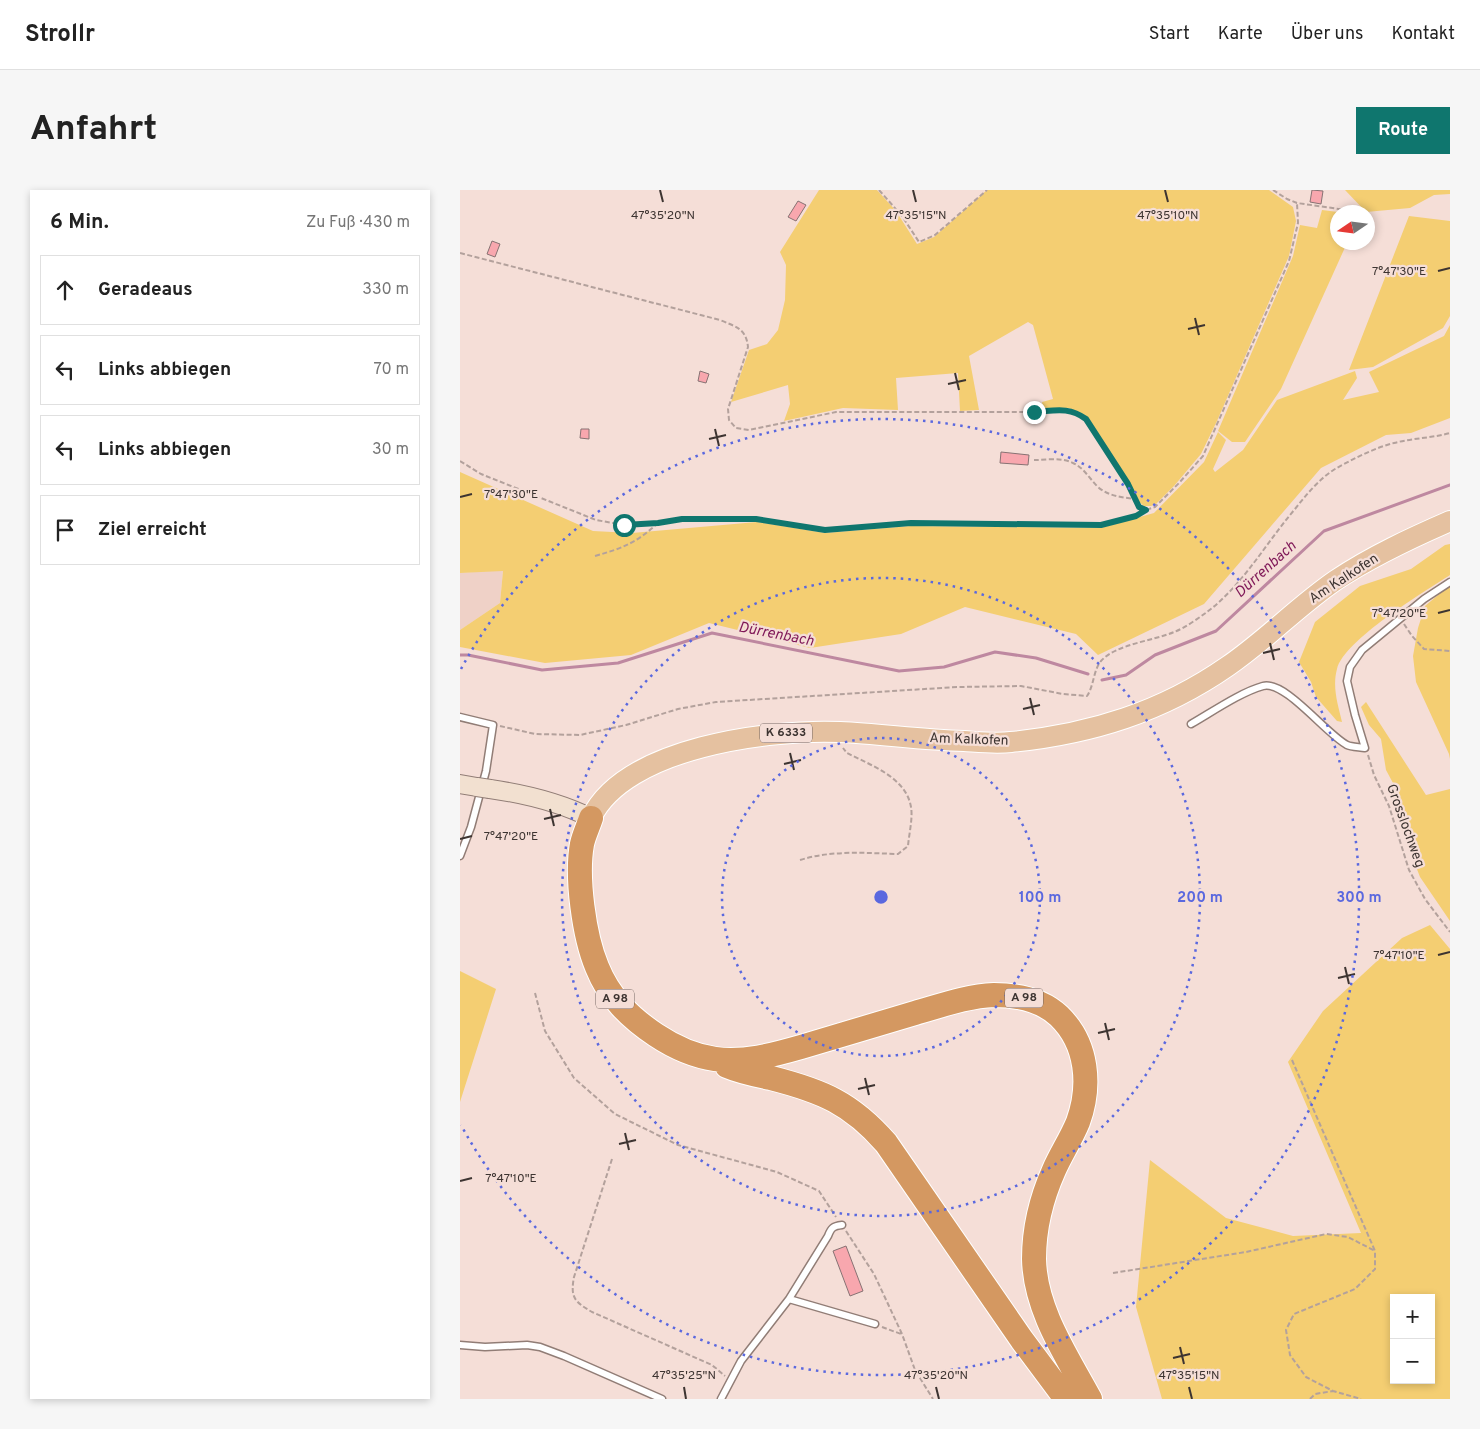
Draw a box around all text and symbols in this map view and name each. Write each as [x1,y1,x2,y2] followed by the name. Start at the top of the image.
[25,20,95,50] text: Strollr
[1149,23,1190,46] text: Start
[1218,23,1263,46] text: Karte
[1291,23,1363,46] text: Über uns
[1391,23,1455,46] text: Kontakt
[1356,107,1450,154] button: Route
[30,108,157,152] text: Anfahrt
[1330,205,1375,250] north arrow
[631,208,695,224] text: 47°35'20"N
[885,208,947,224] text: 47°35'15"N
[1137,208,1199,224] text: 47°35'10"N
[50,209,109,236] text: 6 Min.
[306,213,410,233] text: Zu Fuß · 430 m
[1372,264,1426,280] text: 7°47'30"E
[51,276,79,304] icon: ahead
[98,278,193,302] text: Geradeaus
[362,280,409,300] text: 330 m
[51,356,79,384] icon: left
[98,358,231,382] text: Links abbiegen
[374,360,409,380] text: 70 m
[1023,401,1046,424] route end
[51,436,79,464] icon: left
[98,438,231,462] text: Links abbiegen
[372,440,409,460] text: 30 m
[484,487,538,503] text: 7°47'30"E
[613,514,636,537] route start
[51,516,79,544] icon: arrive
[98,518,207,542] text: Ziel erreicht
[1231,537,1301,603] water label: Dürrenbach
[1306,550,1382,608] street label: Am Kalkofen
[1372,606,1426,622] text: 7°47'20"E
[737,618,815,652] water label: Dürrenbach
[760,724,812,742] road number: K 6333
[929,730,1009,750] street label: Am Kalkofen
[1382,782,1428,870] street label: Grosslochweg
[484,829,538,845] text: 7°47'20"E
[872,888,890,906] centre of rings
[1019,889,1061,908] text: 100 m
[1177,889,1223,908] text: 200 m
[1336,889,1382,908] text: 300 m
[1373,948,1425,964] text: 7°47'10"E
[1005,988,1043,1008] road number: A 98
[596,990,634,1009] road number: A 98
[485,1171,537,1187] text: 7°47'10"E
[1390,1294,1435,1384] map controls
[1390,1294,1435,1339] button: +
[1390,1339,1435,1384] button: −
[652,1368,716,1384] text: 47°35'25"N
[904,1368,968,1384] text: 47°35'20"N
[1158,1368,1220,1384] text: 47°35'15"N

